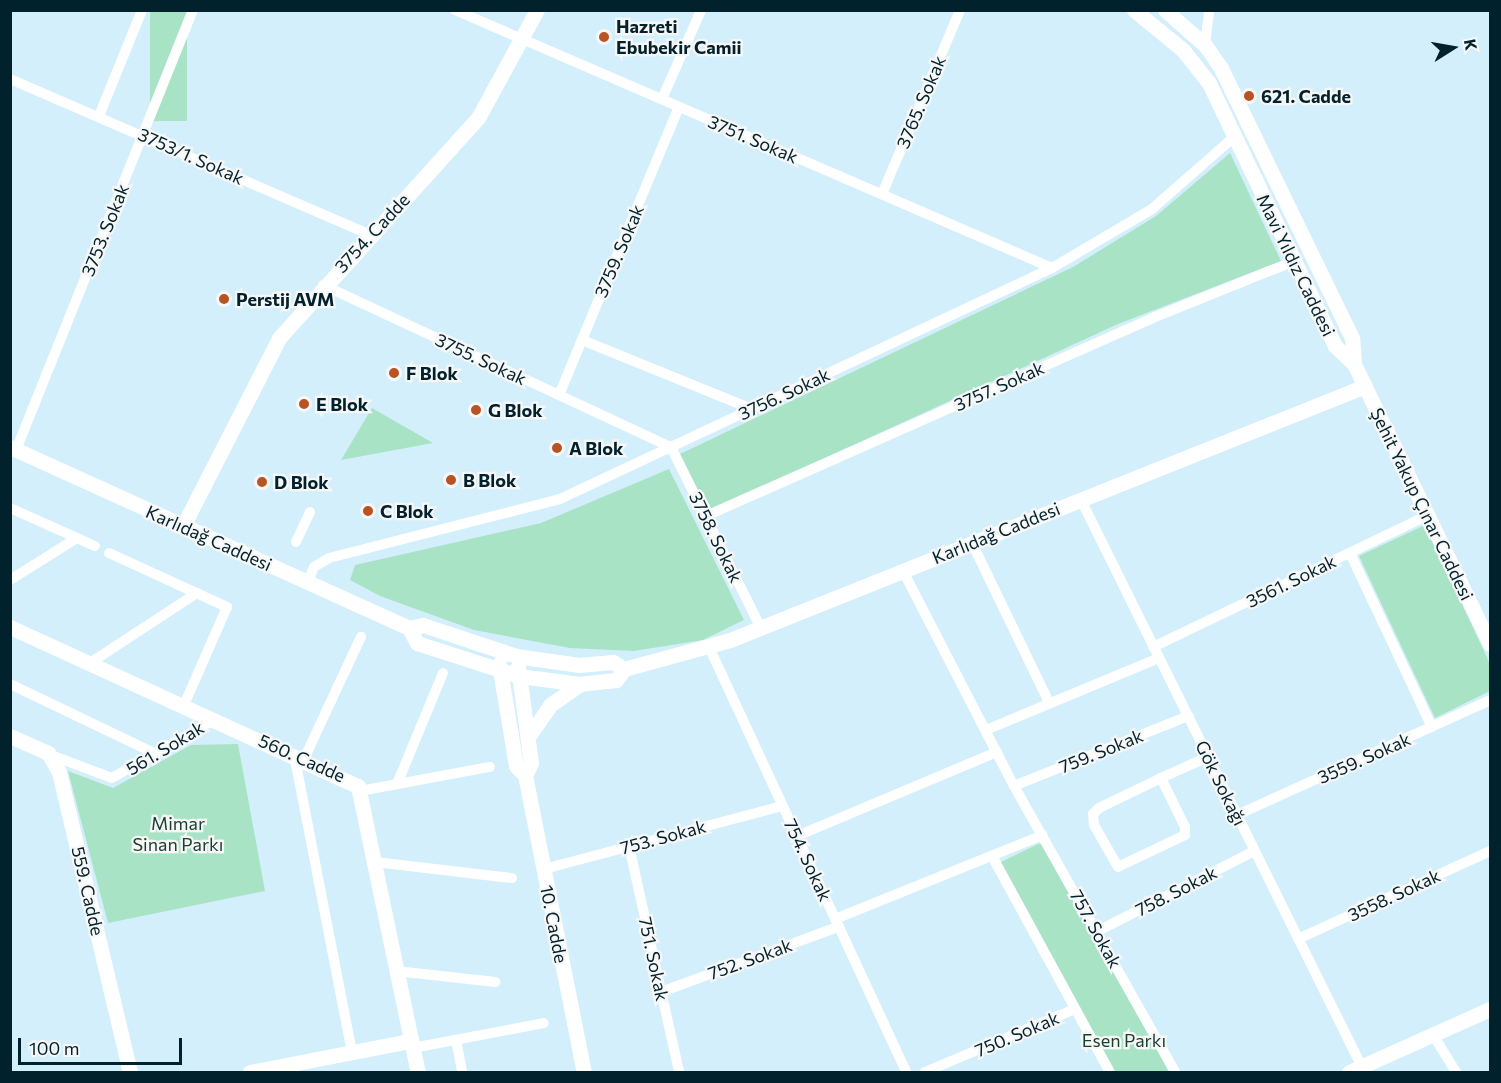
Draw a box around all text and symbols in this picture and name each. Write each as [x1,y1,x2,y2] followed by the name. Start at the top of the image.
[616,16,742,58] place label: Hazreti Ebubekir Camii
[1423,18,1483,78] north arrow
[597,30,611,44] marker: Hazreti Ebubekir Camii
[1461,37,1482,52] text: K
[892,52,950,152] street label: 3765. Sokak
[1261,85,1351,107] place label: 621. Cadde
[1242,89,1256,103] marker: 621. Cadde
[705,110,801,168] street label: 3751. Sokak
[135,123,247,189] street label: 3753/1. Sokak
[77,181,133,279] street label: 3753. Sokak
[330,189,414,277] street label: 3754. Cadde
[1252,190,1340,340] street label: Mavi Yıldız Caddesi
[590,201,648,301] street label: 3759. Sokak
[236,288,334,310] place label: Perstij AVM
[217,292,231,306] marker: Perstij AVM
[432,329,530,389] street label: 3755. Sokak
[951,357,1047,415] street label: 3757. Sokak
[406,362,458,384] place label: F Blok
[735,363,833,425] street label: 3756. Sokak
[387,366,401,380] marker: F Blok
[316,393,368,415] place label: E Blok
[297,397,311,411] marker: E Blok
[488,399,542,421] place label: G Blok
[469,403,483,417] marker: G Blok
[1366,404,1478,604] street label: Şehit Yakup Çınar Caddesi
[569,437,623,459] place label: A Blok
[550,441,564,455] marker: A Blok
[463,469,516,491] place label: B Blok
[274,471,329,493] place label: D Blok
[444,473,458,487] marker: B Blok
[255,475,269,489] marker: D Blok
[685,488,747,586] street label: 3758. Sokak
[929,498,1063,568] street label: Karlıdağ Caddesi
[380,500,434,522] place label: C Blok
[143,501,275,575] street label: Karlıdağ Caddesi
[361,504,375,518] marker: C Blok
[1243,550,1339,612] street label: 3561. Sokak
[122,716,208,780] street label: 561. Sokak
[1056,724,1146,778] street label: 759. Sokak
[1314,728,1414,788] street label: 3559. Sokak
[255,729,349,787] street label: 560. Cadde
[1191,737,1251,829] street label: Gök Sokağı
[133,813,223,856] park label: Mimar Sinan Parkı
[618,815,708,859] street label: 753. Sokak
[780,815,836,905] street label: 754. Sokak
[67,844,109,938] street label: 559. Cadde
[1132,861,1220,921] street label: 758. Sokak
[1344,864,1444,926] street label: 3558. Sokak
[536,883,572,965] street label: 10. Cadde
[1066,886,1126,972] street label: 757. Sokak
[635,915,673,1003] street label: 751. Sokak
[705,934,795,984] street label: 752. Sokak
[972,1007,1062,1061] street label: 750. Sokak
[21,1026,184,1064] scale bar
[1082,1029,1166,1051] park label: Esen Parkı
[29,1037,79,1059] text: 100 m

